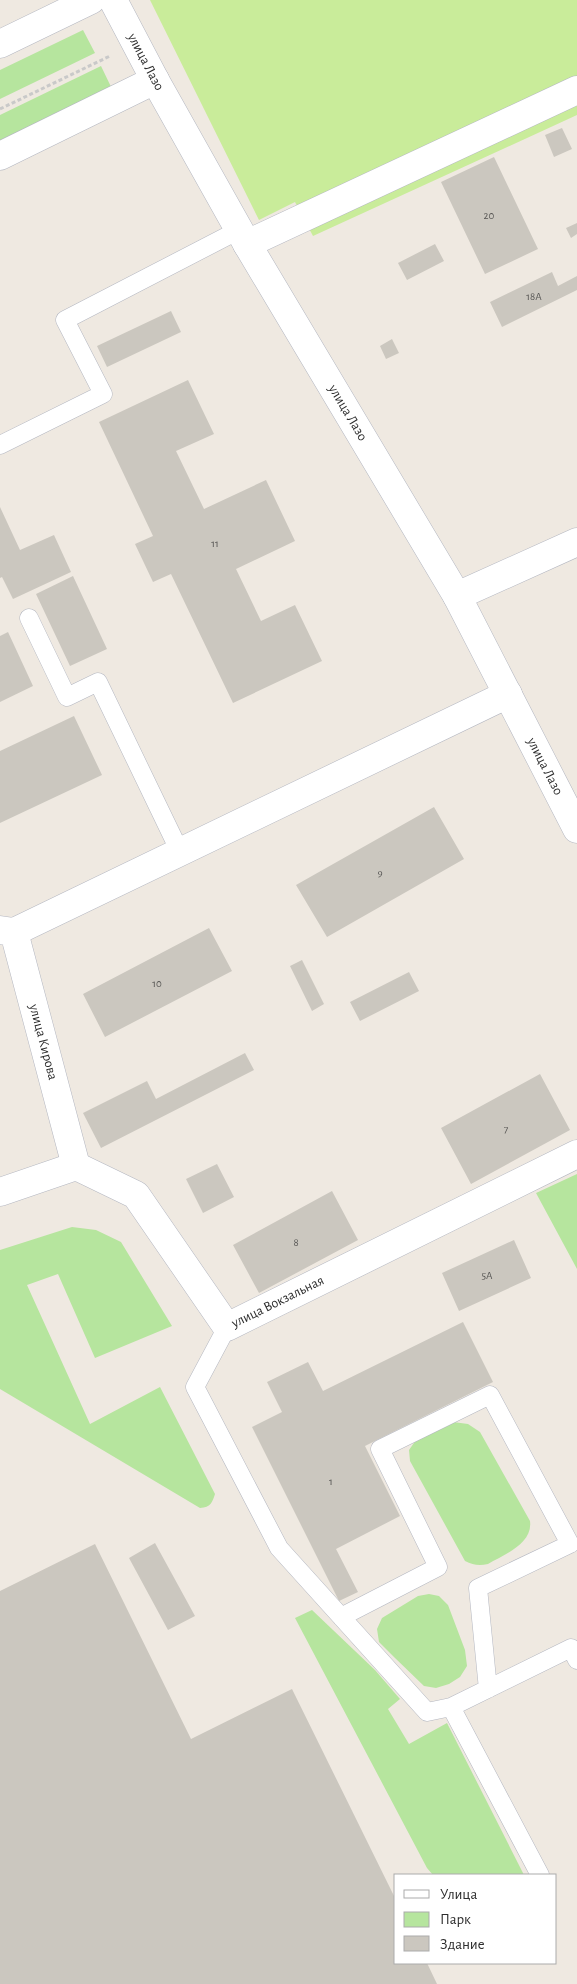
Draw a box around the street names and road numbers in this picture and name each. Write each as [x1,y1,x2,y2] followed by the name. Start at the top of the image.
[124,30,167,93] street label: улица Лазо
[325,382,370,443] street label: улица Лазо
[524,735,565,798] street label: улица Лазо
[26,1002,60,1082] street label: улица Кирова
[229,1273,326,1331] street label: улица Вокзальная

